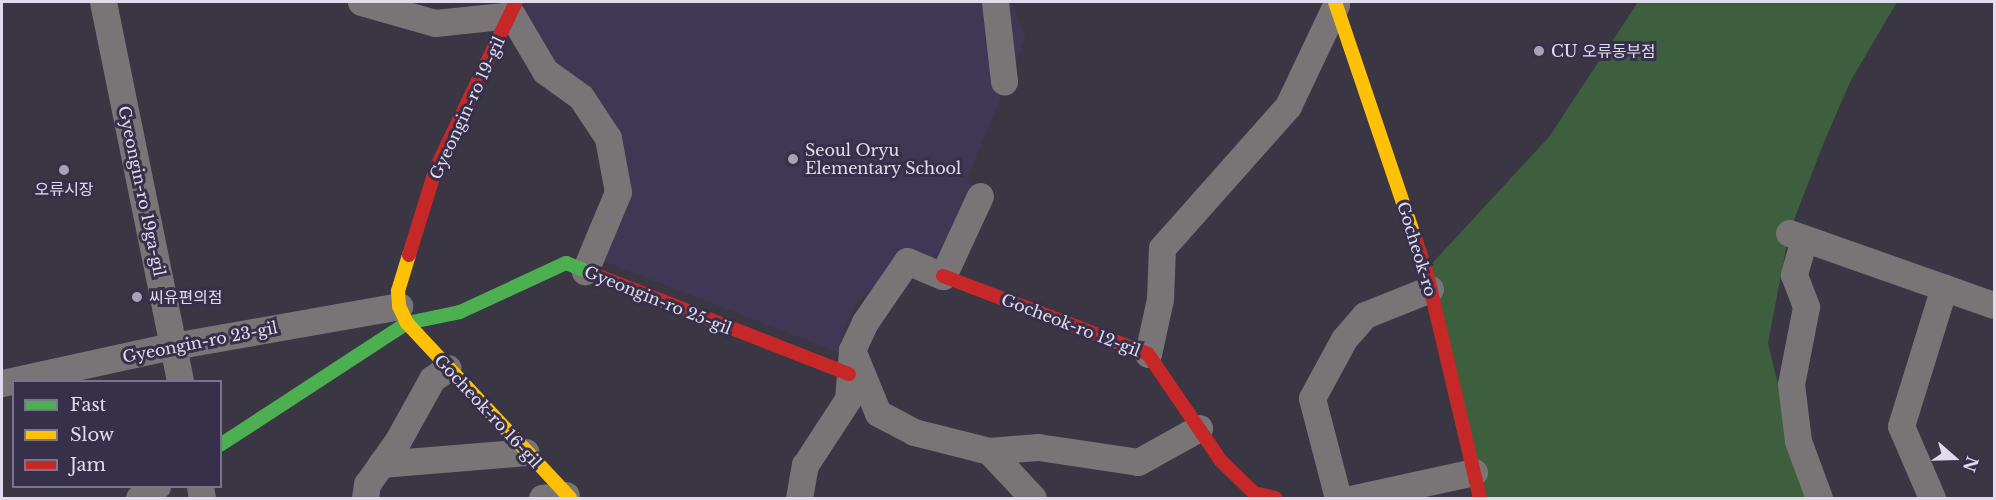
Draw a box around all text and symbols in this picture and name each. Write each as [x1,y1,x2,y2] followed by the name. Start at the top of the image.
[425,34,509,182] street label: Gyeongin-ro 19-gil
[1551,41,1656,61] place label: CU 오류동부점
[1532,44,1546,58] marker: CU 오류동부점
[115,104,169,278] street label: Gyeongin-ro 19ga-gil
[805,140,962,178] place label: Seoul Oryu Elementary School
[786,152,800,166] marker: Seoul Oryu Elementary School
[57,163,71,177] marker: 오류시장
[35,179,93,199] place label: 오류시장
[1393,199,1441,299] street label: Gocheok-ro
[582,262,734,338] street label: Gyeongin-ro 25-gil
[149,287,223,307] place label: 씨유편의점
[130,290,144,304] marker: 씨유편의점
[999,290,1143,360] street label: Gocheok-ro 12-gil
[121,318,279,366] street label: Gyeongin-ro 23-gil
[431,350,545,472] street label: Gocheok-ro 16-gil
[12,380,222,488] legend
[70,394,106,416] text: Fast
[70,424,114,446] text: Slow
[1924,428,1984,488] north arrow
[70,454,106,476] text: Jam
[1959,454,1983,475] text: N

